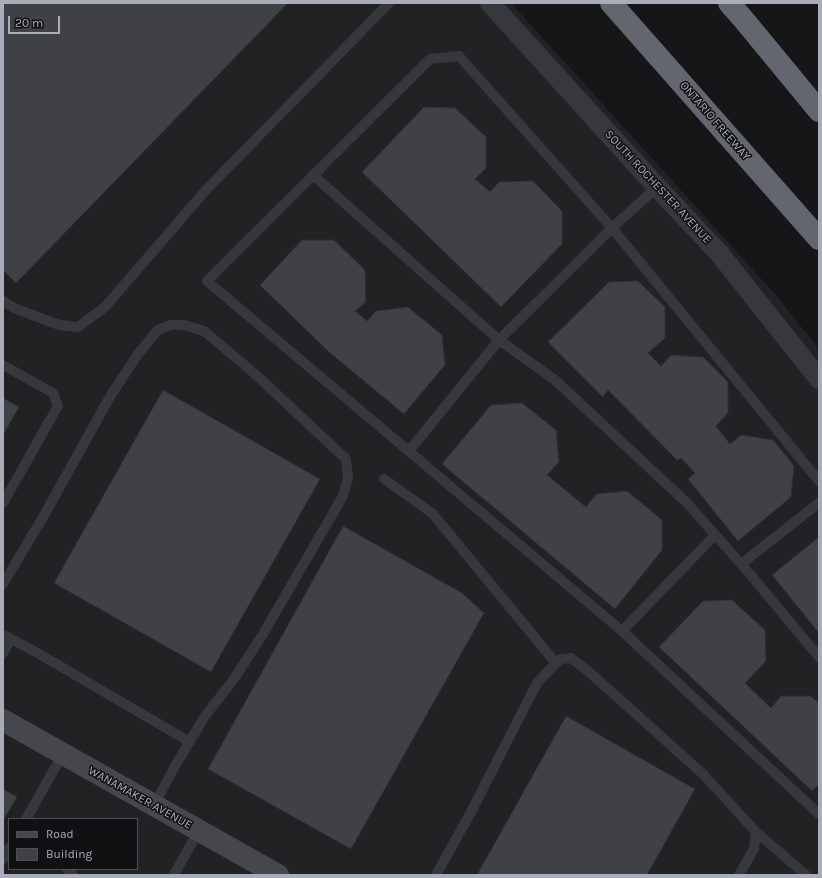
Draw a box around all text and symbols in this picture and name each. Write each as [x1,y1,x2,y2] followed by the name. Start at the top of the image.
[10,8,62,34] scale bar
[15,16,43,30] text: 20 m
[677,78,753,164] street label: ONTARIO FREEWAY
[602,127,714,247] street label: SOUTH ROCHESTER AVENUE
[86,763,194,833] street label: WANAMAKER AVENUE
[8,818,138,870] legend
[46,827,74,841] text: Road
[46,847,92,861] text: Building

